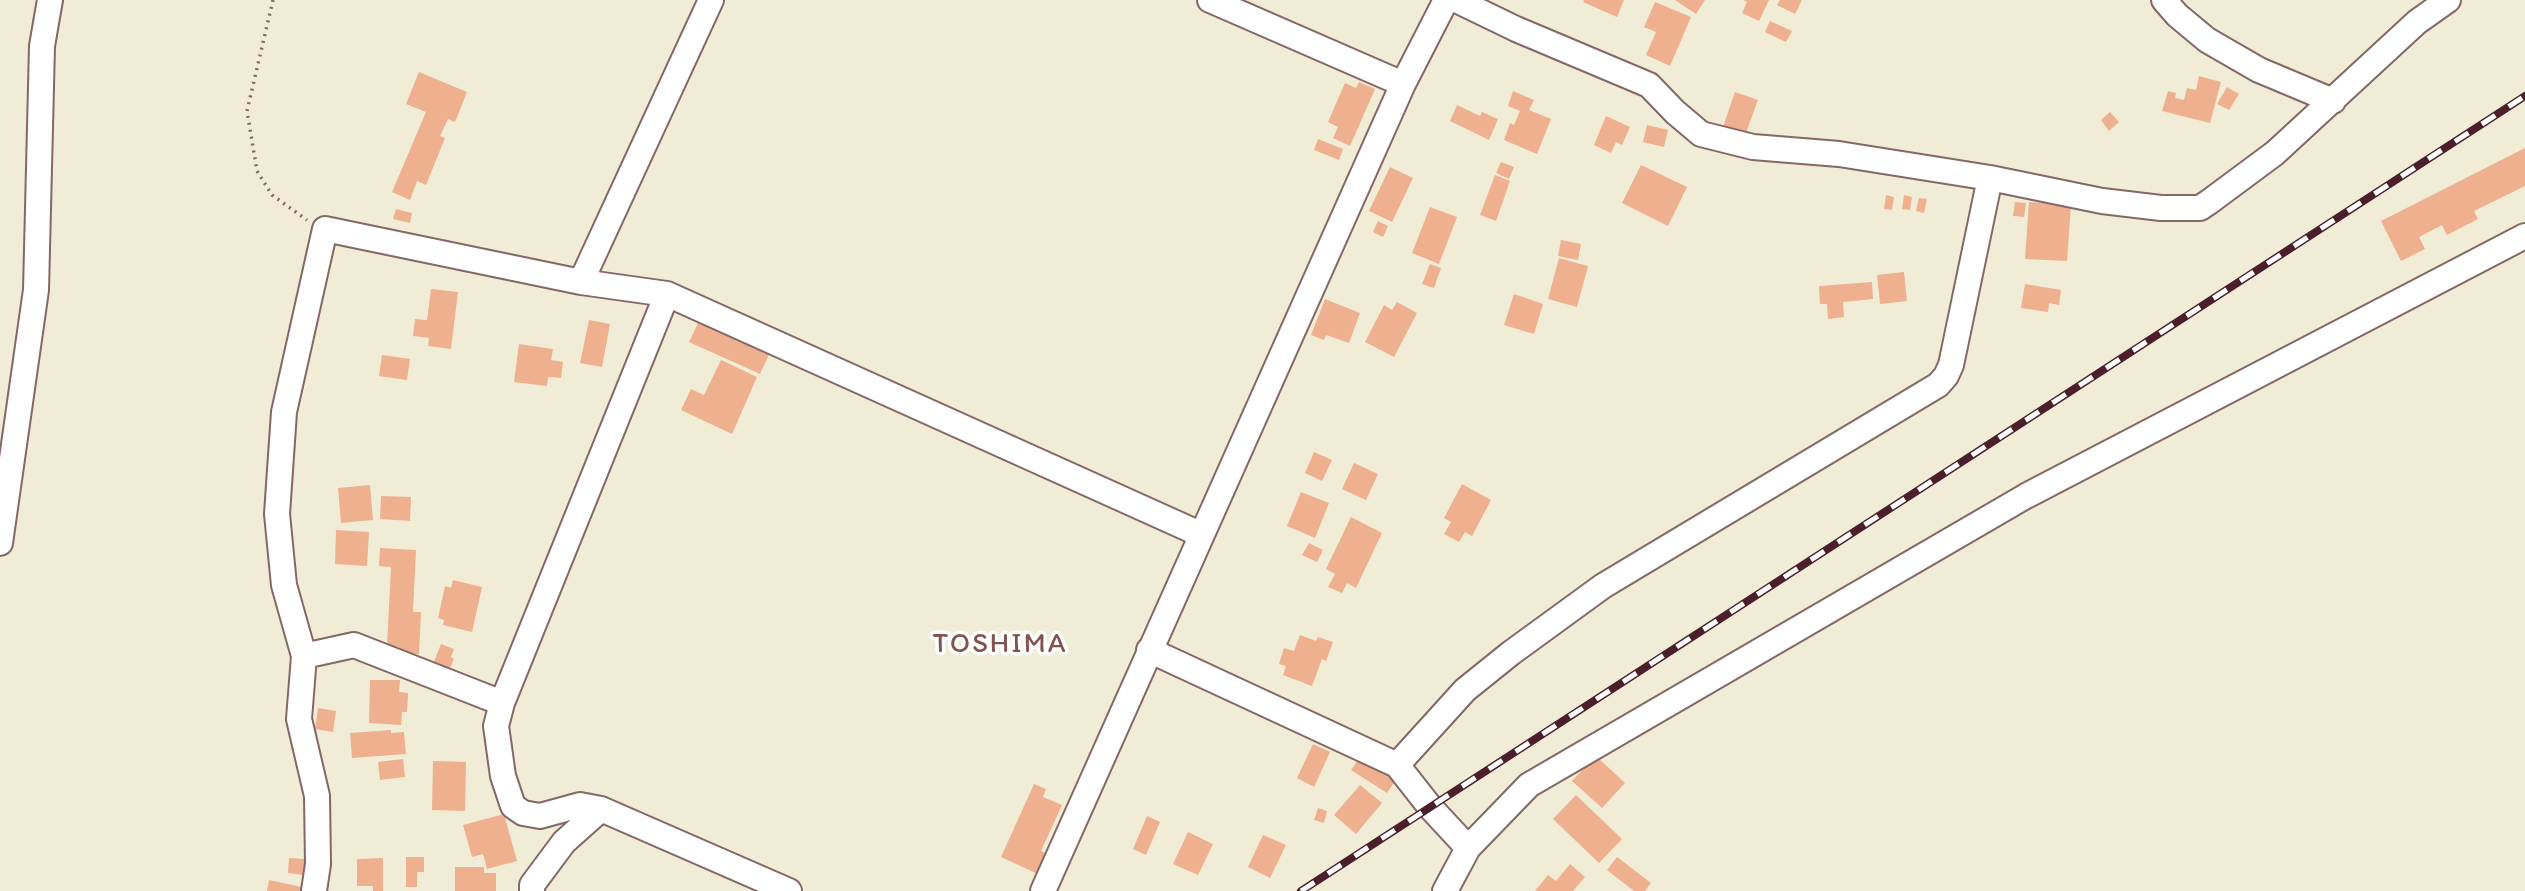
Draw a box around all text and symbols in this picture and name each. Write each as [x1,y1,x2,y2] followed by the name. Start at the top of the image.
[935,628,1065,662] district label: TOSHIMA

